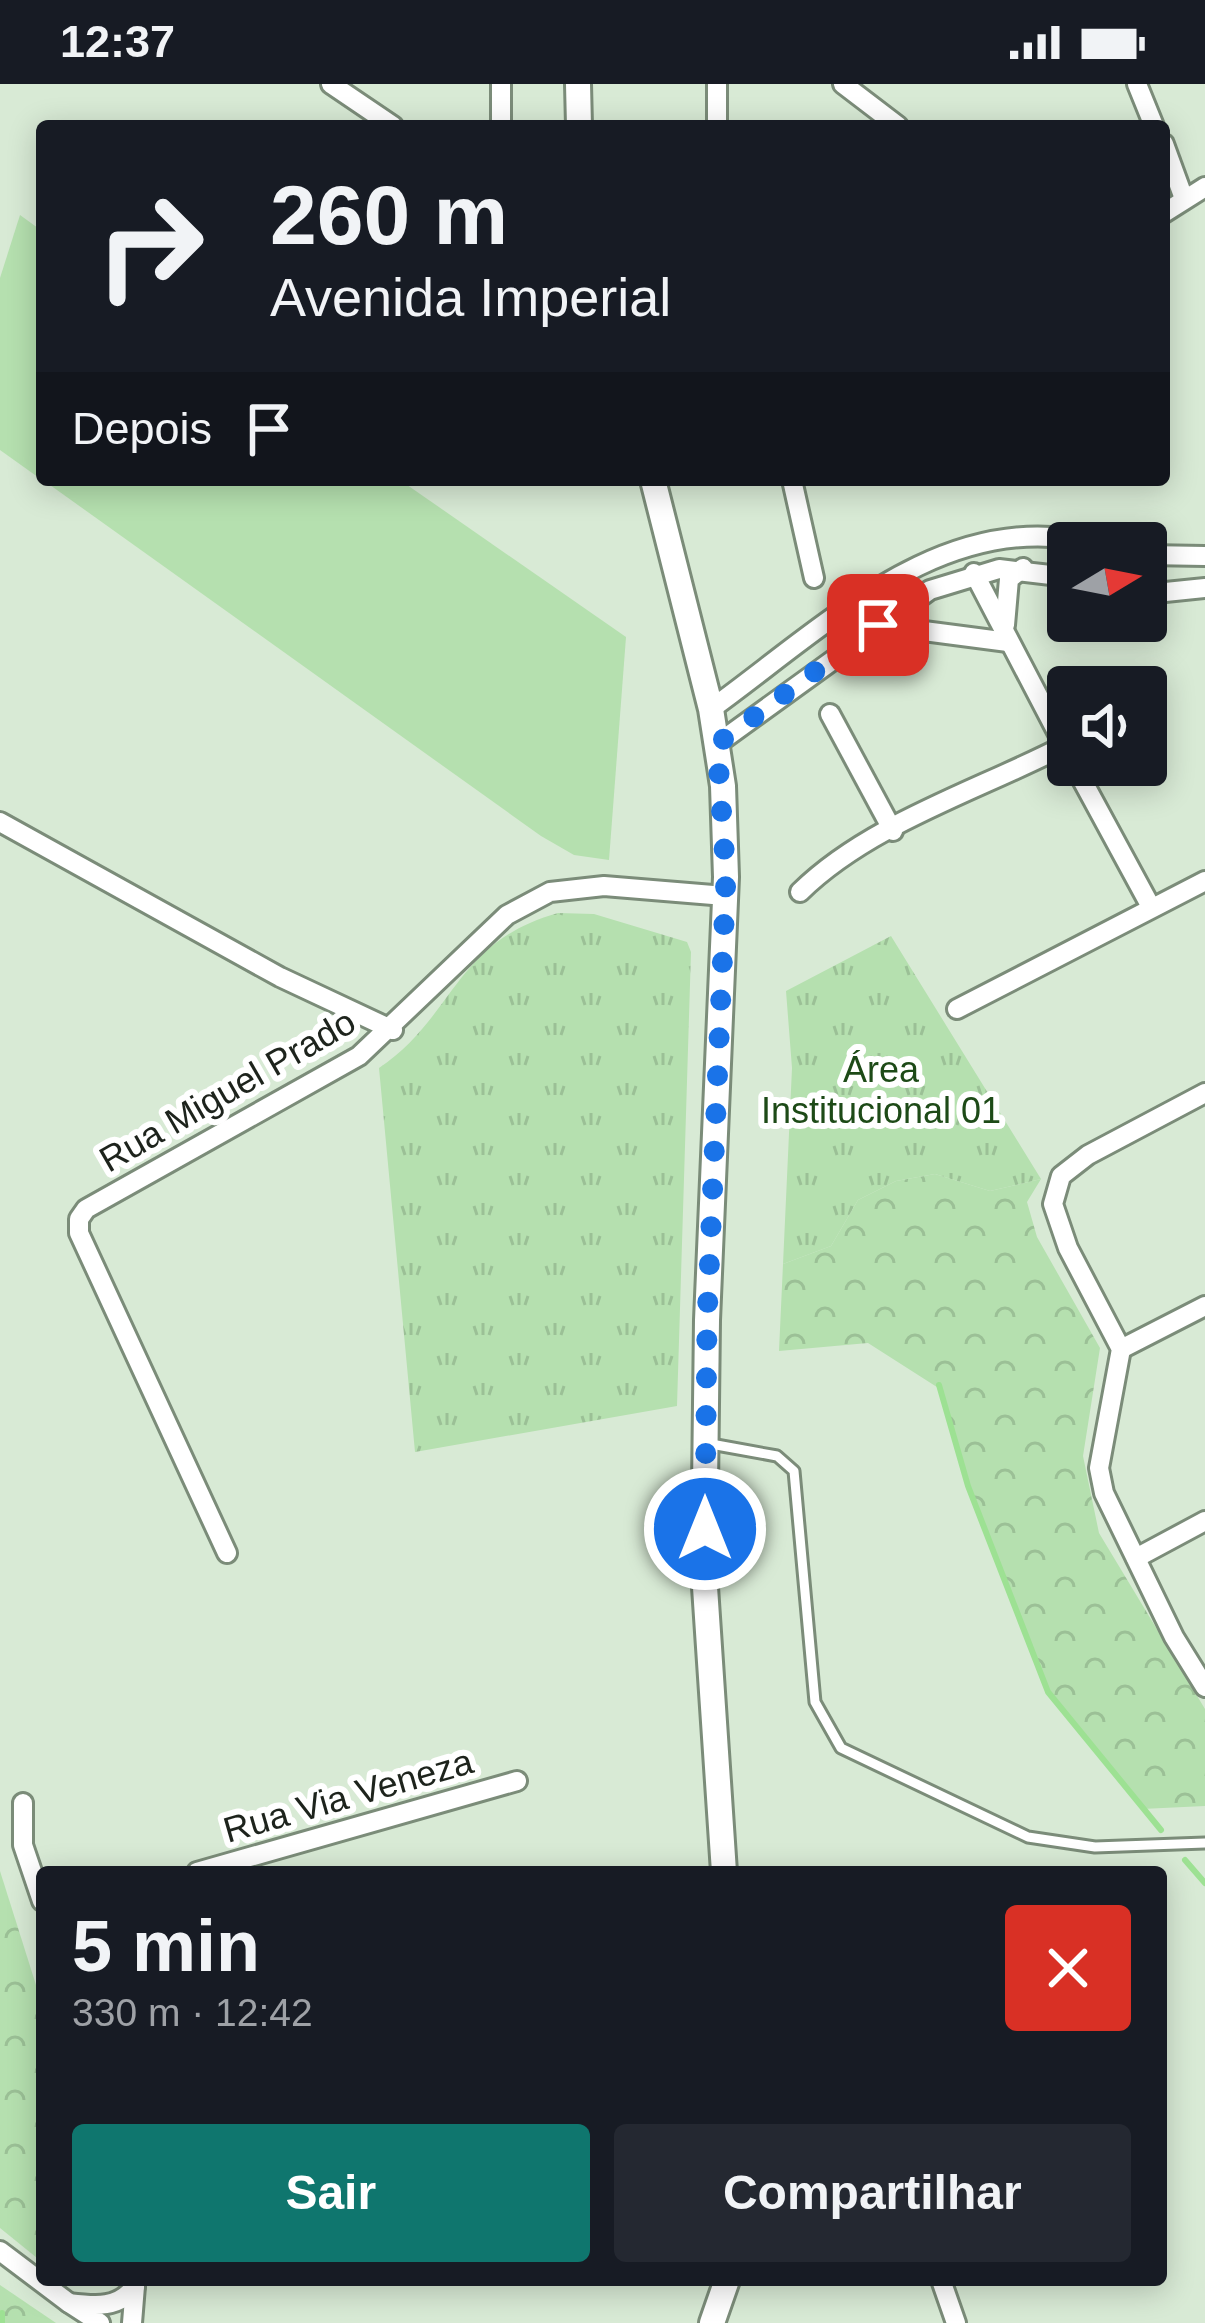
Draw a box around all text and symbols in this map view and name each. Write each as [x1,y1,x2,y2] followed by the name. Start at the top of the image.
[60,16,175,67] text: 12:37
[72,168,228,324] icon: right
[270,168,508,262] text: 260 m
[270,267,671,327] text: Avenida Imperial
[236,396,302,462] icon: arrive
[72,403,212,454] text: Depois
[1047,522,1167,642] north arrow
[1047,522,1167,786] map controls
[827,574,929,676] pin
[845,592,911,658] icon: arrive
[1047,666,1167,786] button: sound
[92,1001,362,1180] street label: Rua Miguel Prado
[761,1049,1001,1131] park label: Área Institucional 01
[642,1466,768,1592] position arrow
[219,1740,479,1851] street label: Rua Via Veneza
[1005,1905,1131,2031] button: close
[72,1906,260,1986] text: 5 min
[72,1991,313,2034] text: 330 m · 12:42
[72,2124,590,2262] button: Sair
[614,2124,1131,2262] button: Compartilhar

